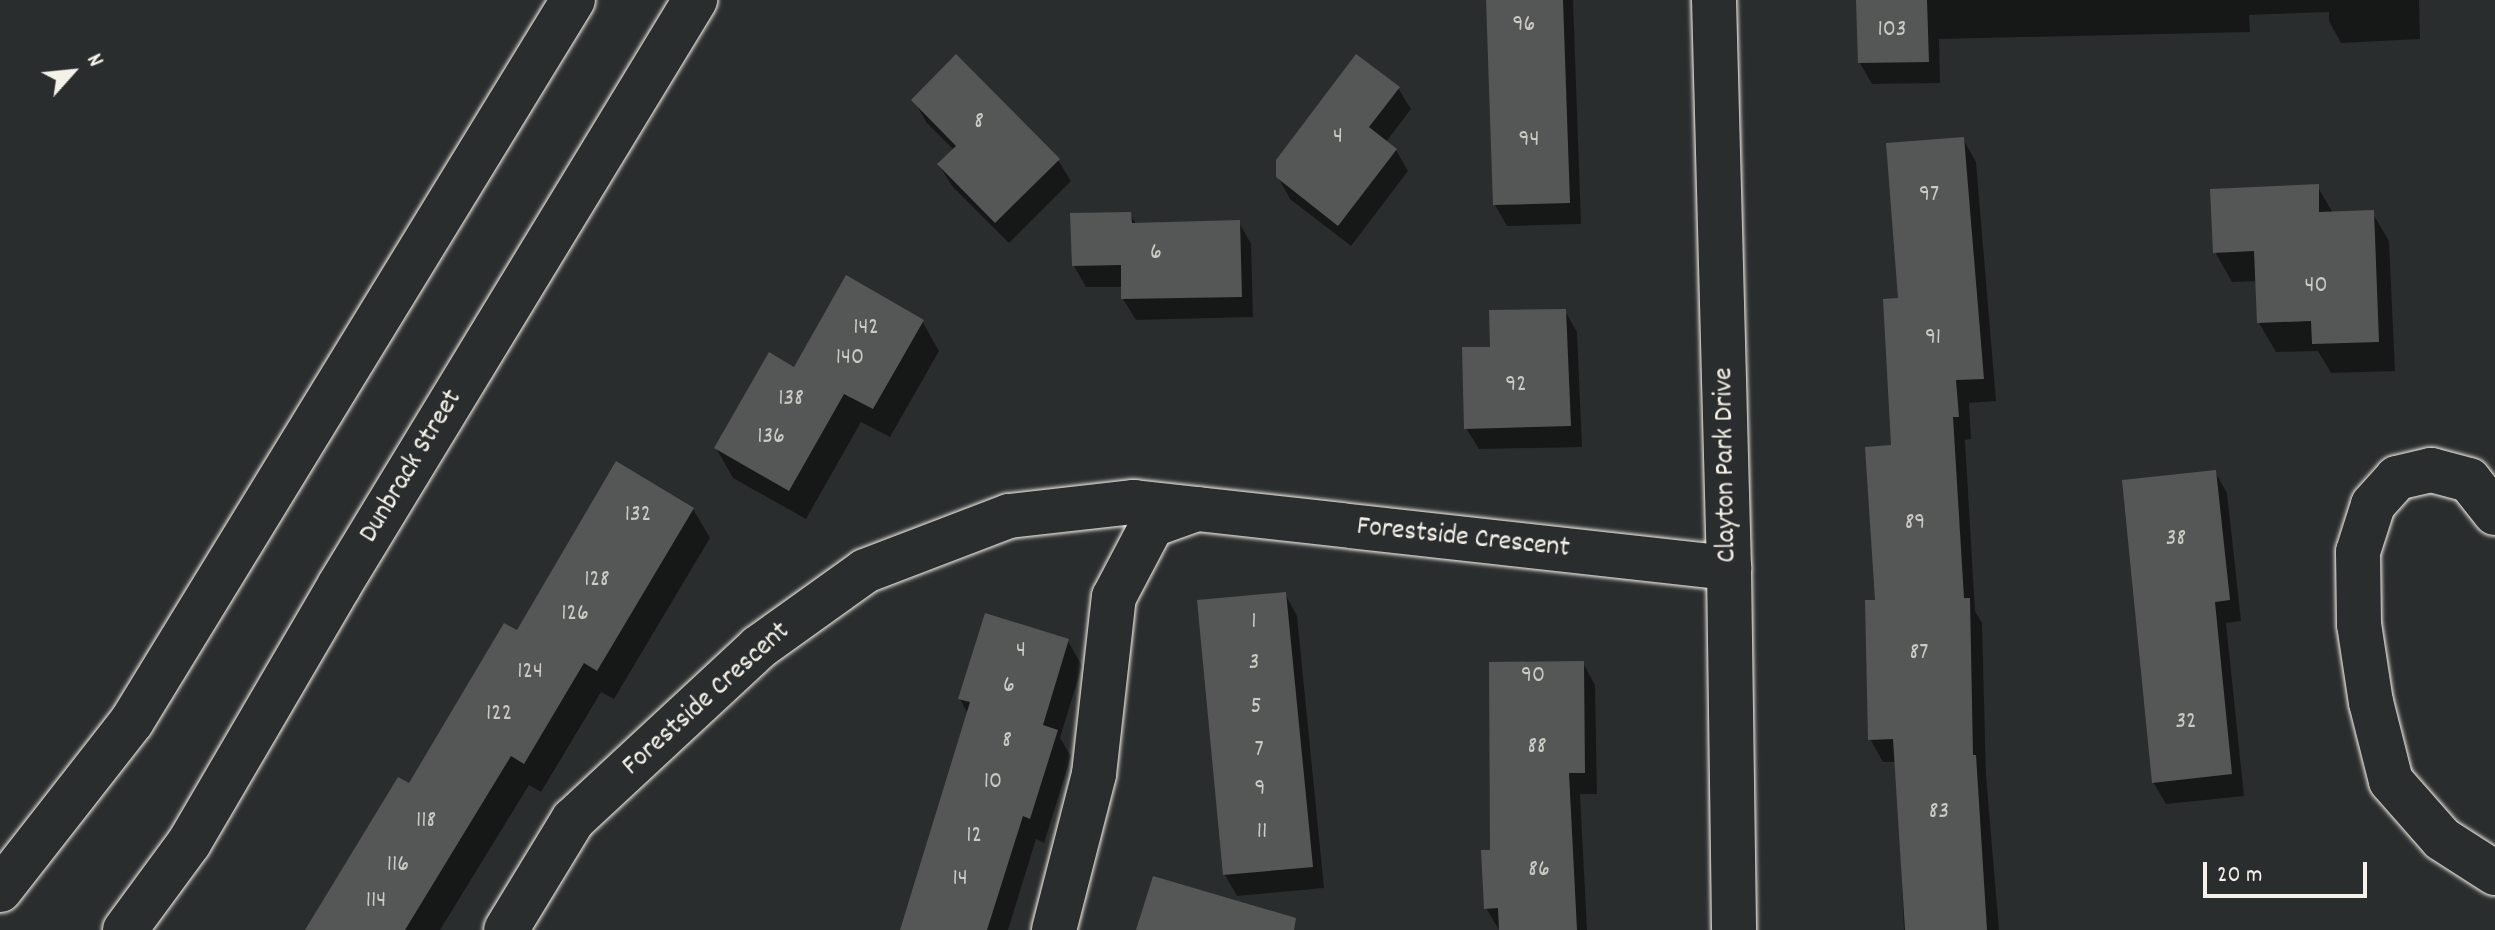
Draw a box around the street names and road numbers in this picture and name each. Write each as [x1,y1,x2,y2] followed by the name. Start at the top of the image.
[1708,367,1746,563] street label: Clayton Park Drive
[353,385,471,549] street label: Dunbrack Street
[1355,511,1571,567] street label: Forestside Crescent
[616,616,798,784] street label: Forestside Crescent

